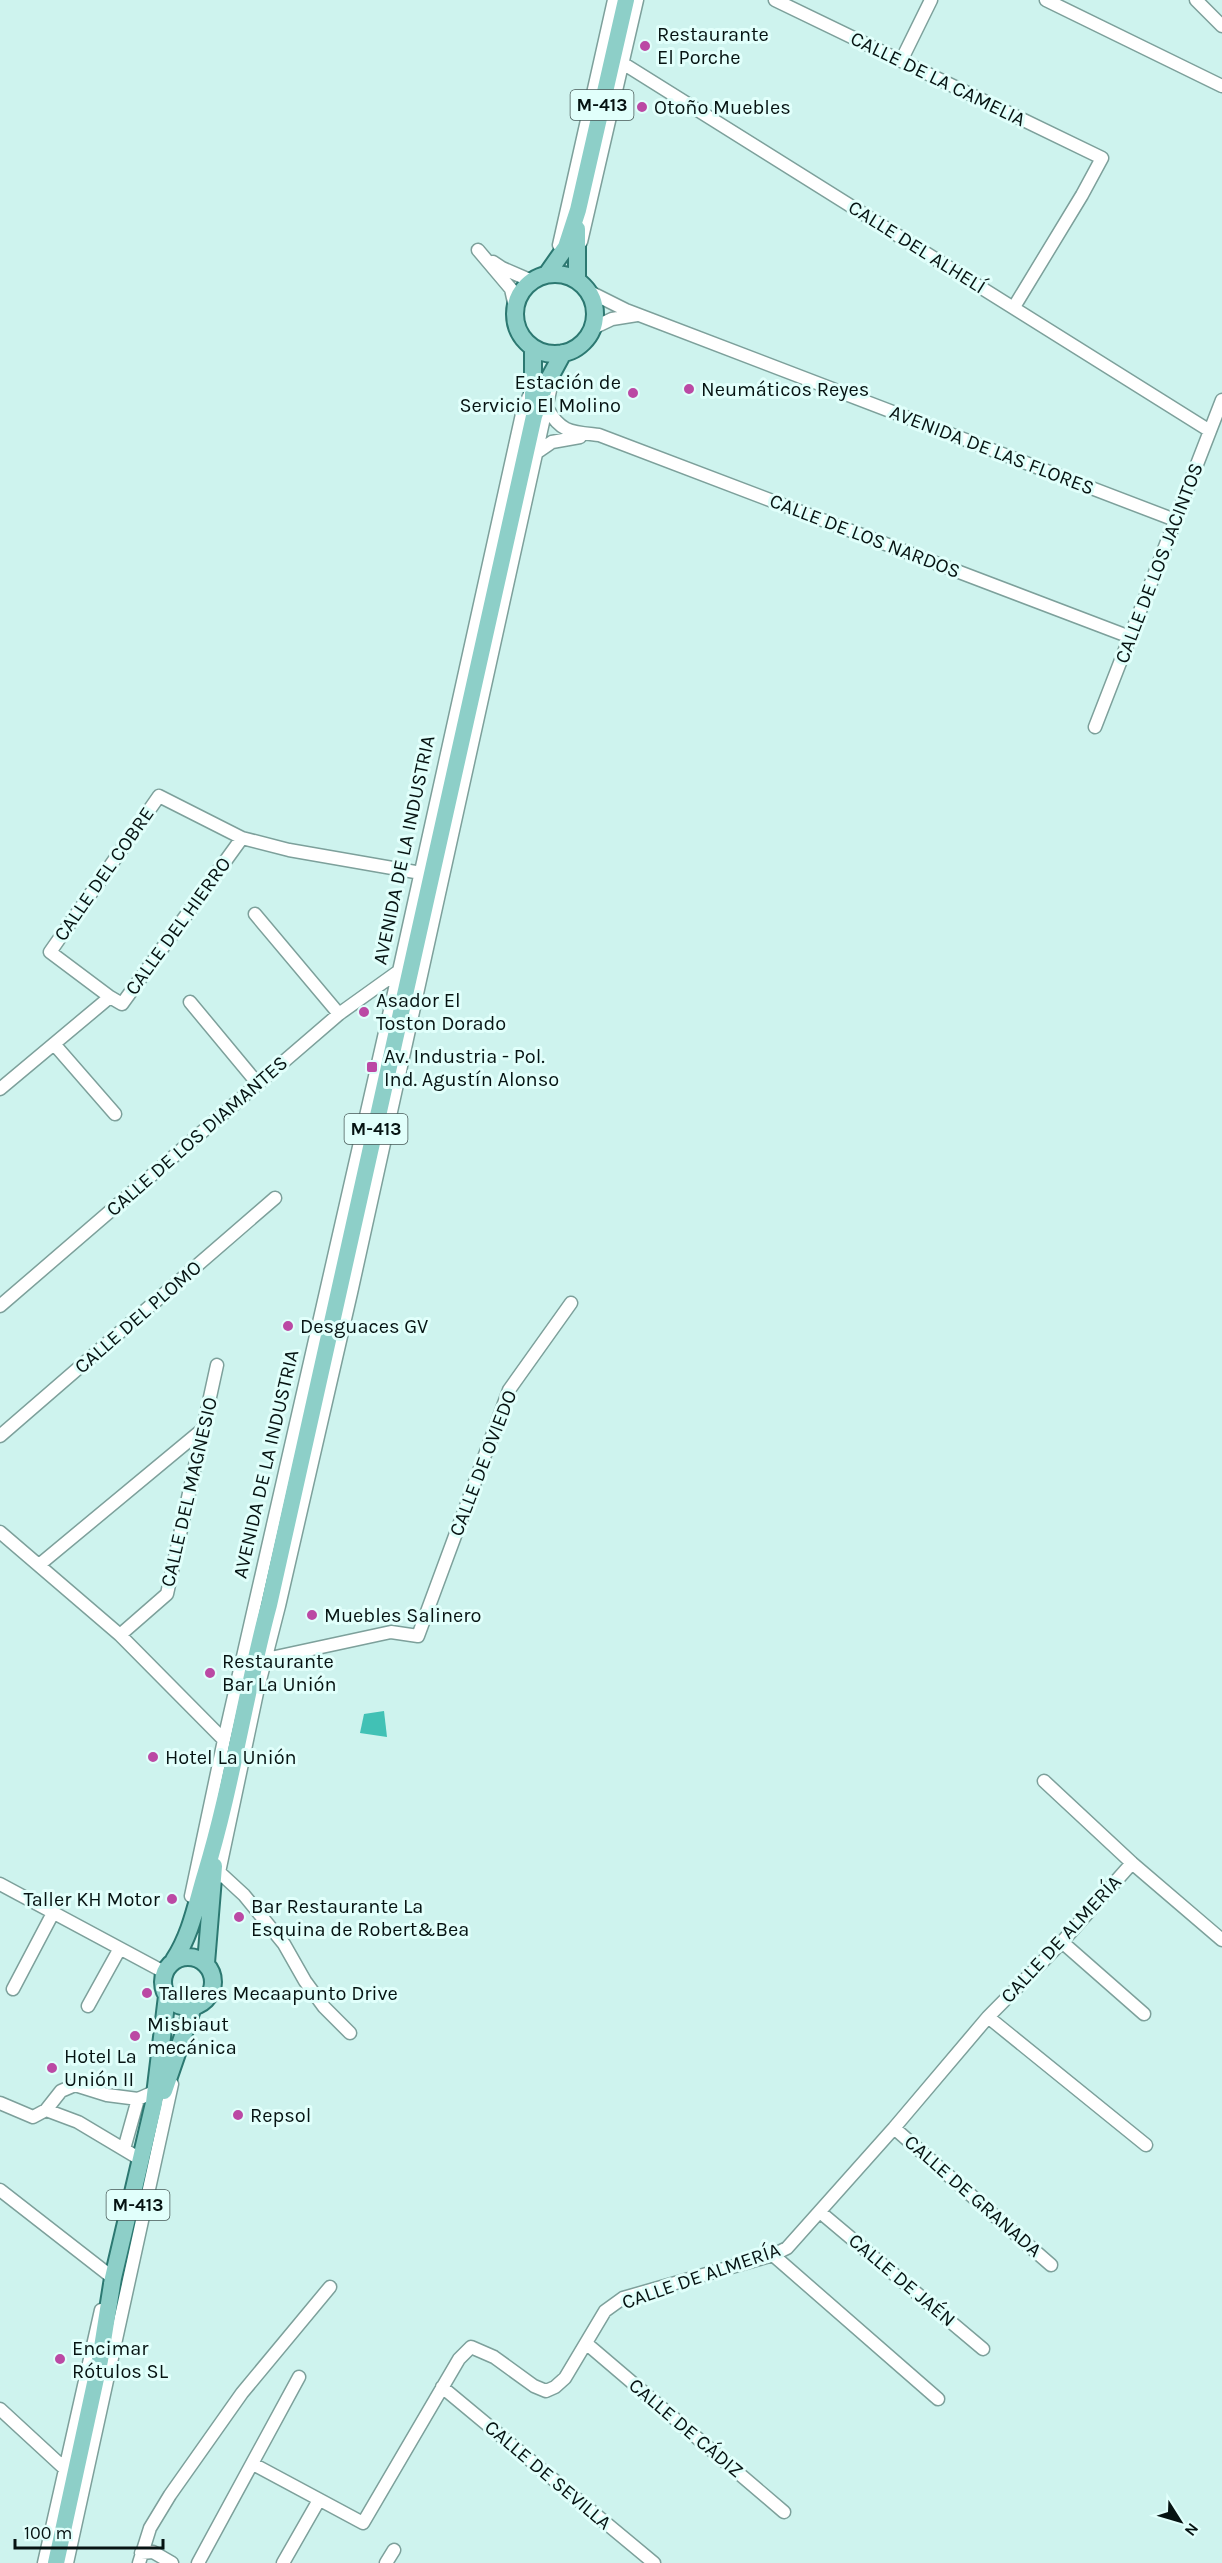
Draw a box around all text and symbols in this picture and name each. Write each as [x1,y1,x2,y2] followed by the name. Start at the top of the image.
[657,23,769,69] place label: Restaurante El Porche
[847,27,1029,131] street label: CALLE DE LA CAMELIA
[638,39,652,53] marker: Restaurante El Porche
[570,90,634,120] road number: M-413
[654,96,791,119] place label: Otoño Muebles
[635,100,649,114] marker: Otoño Muebles
[844,195,991,299] street label: CALLE DEL ALHELÍ
[459,371,621,417] place label: Estación de Servicio El Molino
[701,378,869,401] place label: Neumáticos Reyes
[682,382,696,396] marker: Neumáticos Reyes
[626,386,640,400] marker: Estación de Servicio El Molino
[886,400,1098,500] street label: AVENIDA DE LAS FLORES
[1110,460,1208,666] street label: CALLE DE LOS JACINTOS
[766,489,964,583] street label: CALLE DE LOS NARDOS
[368,733,440,967] street label: AVENIDA DE LA INDUSTRIA
[49,803,159,945] street label: CALLE DEL COBRE
[120,853,236,999] street label: CALLE DEL HIERRO
[376,989,506,1035] place label: Asador El Toston Dorado
[357,1005,371,1019] marker: Asador El Toston Dorado
[384,1045,559,1091] place label: Av. Industria - Pol. Ind. Agustín Alonso
[102,1051,292,1221] street label: CALLE DE LOS DIAMANTES
[365,1060,379,1074] marker: Av. Industria - Pol. Ind. Agustín Alonso
[344,1114,407,1144] road number: M-413
[70,1256,206,1378] street label: CALLE DEL PLOMO
[300,1315,428,1338] place label: Desguaces GV
[281,1319,295,1333] marker: Desguaces GV
[228,1347,304,1581] street label: AVENIDA DE LA INDUSTRIA
[445,1387,521,1539] street label: CALLE DE OVIEDO
[156,1395,222,1589] street label: CALLE DEL MAGNESIO
[324,1604,481,1627] place label: Muebles Salinero
[305,1608,319,1622] marker: Muebles Salinero
[222,1650,337,1696] place label: Restaurante Bar La Unión
[203,1666,217,1680] marker: Restaurante Bar La Unión
[165,1746,297,1769] place label: Hotel La Unión
[146,1750,160,1764] marker: Hotel La Unión
[995,1870,1126,2008] street label: CALLE DE ALMERÍA
[23,1888,161,1911] place label: Taller KH Motor
[165,1892,179,1906] marker: Taller KH Motor
[251,1895,469,1941] place label: Bar Restaurante La Esquina de Robert&Bea
[232,1910,246,1924] marker: Bar Restaurante La Esquina de Robert&Bea
[159,1982,398,2005] place label: Talleres Mecaapunto Drive
[140,1986,154,2000] marker: Talleres Mecaapunto Drive
[147,2013,237,2059] place label: Misbiaut mecánica
[128,2029,142,2043] marker: Misbiaut mecánica
[64,2045,137,2091] place label: Hotel La Unión II
[45,2061,59,2075] marker: Hotel La Unión II
[250,2104,311,2127] place label: Repsol
[231,2108,245,2122] marker: Repsol
[900,2130,1046,2262] street label: CALLE DE GRANADA
[106,2190,170,2220] road number: M-413
[844,2228,961,2331] street label: CALLE DE JAÉN
[618,2237,783,2314] street label: CALLE DE ALMERÍA
[72,2337,169,2383] place label: Encimar Rótulos SL
[53,2352,67,2366] marker: Encimar Rótulos SL
[624,2373,748,2482] street label: CALLE DE CÁDIZ
[480,2415,616,2535] street label: CALLE DE SEVILLA
[1150,2491,1210,2551] north arrow
[15,2512,164,2550] scale bar
[1181,2519,1203,2540] text: N
[24,2522,72,2544] text: 100 m

